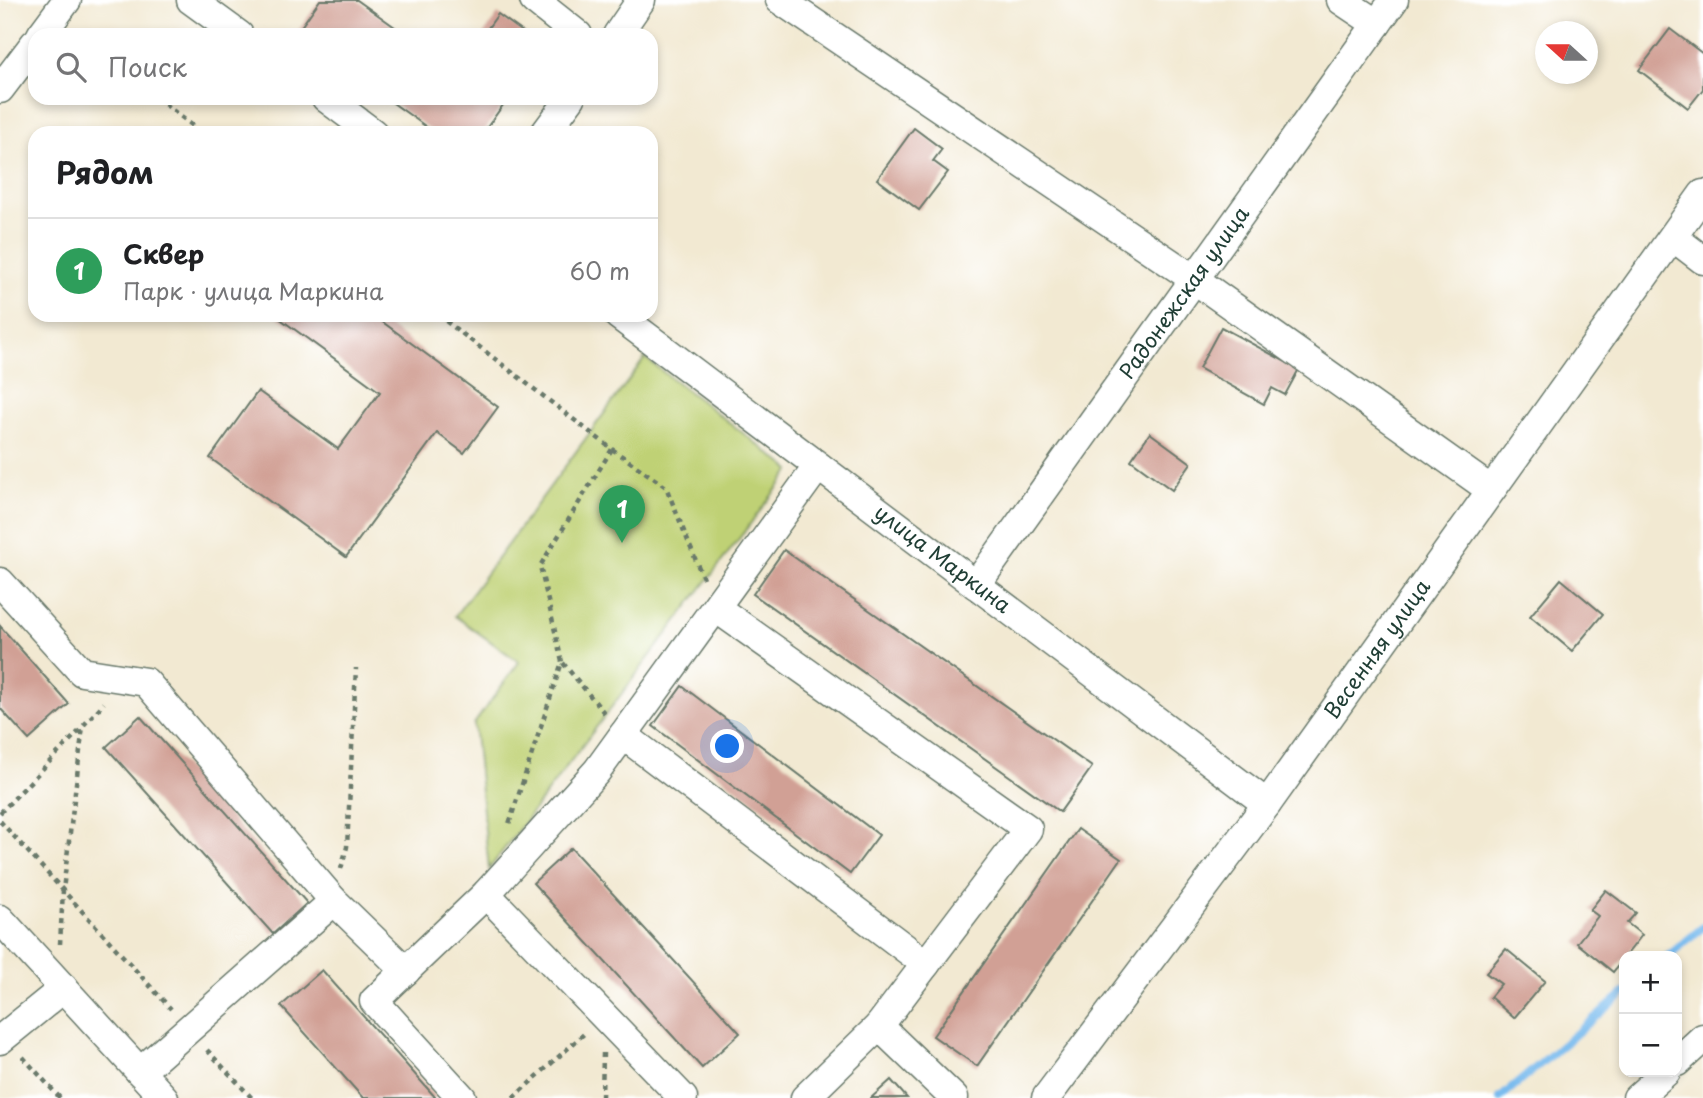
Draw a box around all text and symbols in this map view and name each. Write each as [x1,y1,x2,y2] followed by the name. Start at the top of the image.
[1535,21,1598,84] north arrow
[28,28,658,105] search box
[108,47,187,86] text: Поиск
[52,48,90,86] icon: search
[56,149,154,194] text: Рядом
[1110,198,1256,385] street label: Радонежская улица
[123,234,204,273] text: Сквер
[74,253,85,288] text: 1
[570,253,630,288] text: 60 m
[123,273,384,308] text: Парк · улица Маркина
[599,485,645,543] pin: 1
[868,496,1019,620] street label: улица Маркина
[1315,571,1437,725] street label: Весенняя улица
[710,729,744,763] your location
[1619,951,1682,1077] map controls
[1619,951,1682,1014] button: +
[1619,1014,1682,1077] button: −

